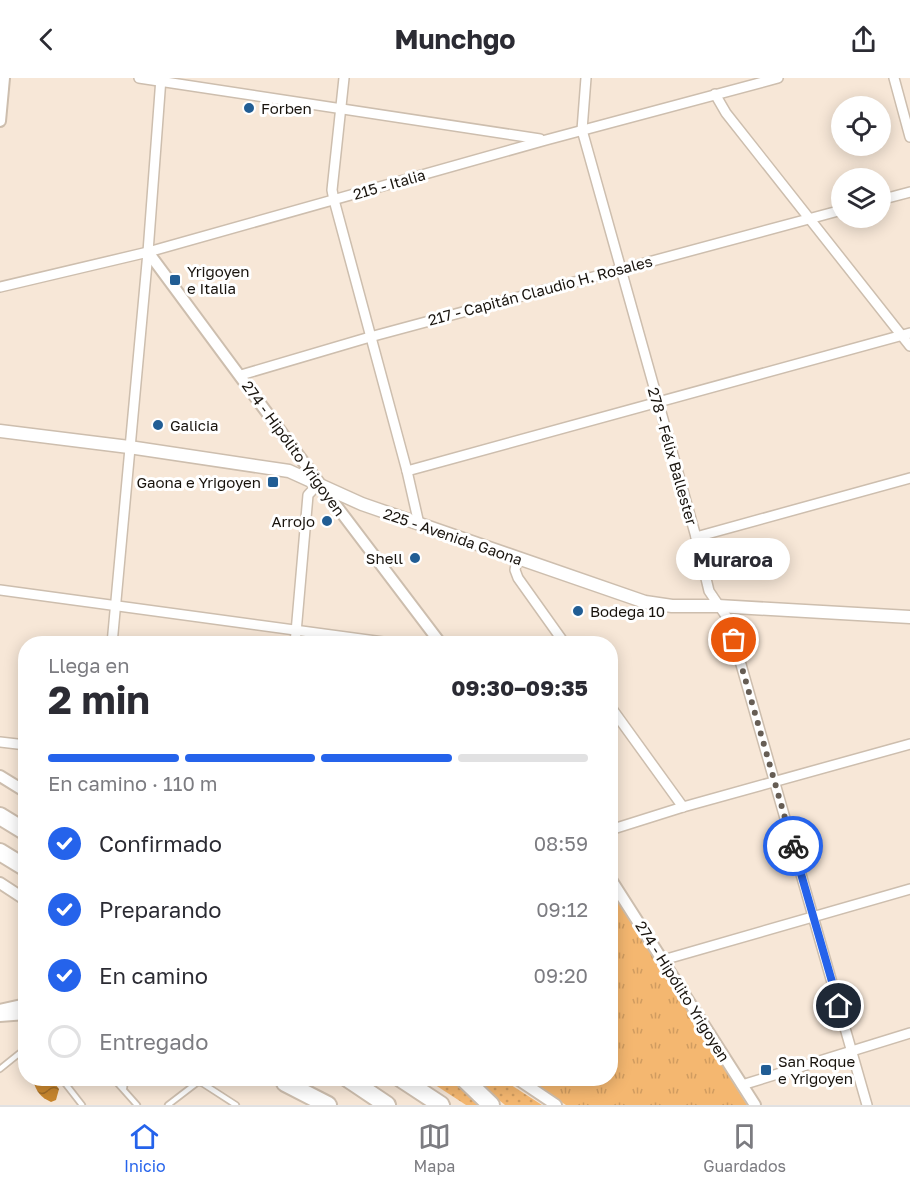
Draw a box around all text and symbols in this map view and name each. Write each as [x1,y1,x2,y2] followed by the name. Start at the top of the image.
[30,23,63,56] icon: back
[394,23,516,55] text: Munchgo
[847,23,880,56] icon: share
[831,96,891,228] map controls
[831,96,891,156] button: locate
[261,99,312,117] place label: Forben
[242,101,256,115] marker: Forben
[351,165,427,203] street label: 215 - Italia
[831,168,891,228] button: layers
[426,251,654,329] street label: 217 - Capitán Claudio H. Rosales
[187,262,250,297] place label: Yrigoyen e Italia
[168,273,182,287] marker: Yrigoyen e Italia
[239,377,349,519] street label: 274 - Hipólito Yrigoyen
[645,385,701,527] street label: 278 - Félix Ballester
[170,416,219,434] place label: Galicia
[151,418,165,432] marker: Galicia
[137,473,261,491] place label: Gaona e Yrigoyen
[266,475,280,489] marker: Gaona e Yrigoyen
[381,504,525,568] street label: 225 - Avenida Gaona
[271,512,315,530] place label: Arrojo
[320,514,334,528] marker: Arrojo
[677,538,791,580] callout: Muraroa
[693,547,773,571] text: Muraroa
[366,549,403,567] place label: Shell
[408,551,422,565] marker: Shell
[590,602,665,620] place label: Bodega 10
[571,604,585,618] marker: Bodega 10
[708,614,759,665] pin
[717,623,750,656] icon: bag
[48,653,130,677] text: Llega en
[451,674,588,701] text: 09:30–09:35
[48,676,150,723] text: 2 min
[48,771,218,795] text: En camino · 110 m
[763,816,823,876] courier
[48,827,81,860] icon: check
[99,830,222,857] text: Confirmado
[777,830,810,863] icon: bike
[534,831,588,855] text: 08:59
[48,893,81,926] icon: check
[99,896,222,923] text: Preparando
[536,897,588,921] text: 09:12
[632,917,734,1065] street label: 274 - Hipólito Yrigoyen
[48,959,81,992] icon: check
[99,962,208,989] text: En camino
[534,963,588,987] text: 09:20
[813,980,864,1031] pin
[822,989,855,1022] icon: home
[99,1028,208,1055] text: Entregado
[778,1052,855,1087] place label: San Roque e Yrigoyen
[759,1063,773,1077] marker: San Roque e Yrigoyen
[124,1120,166,1176] tab: Inicio
[414,1120,455,1176] tab: Mapa
[703,1120,786,1176] tab: Guardados

